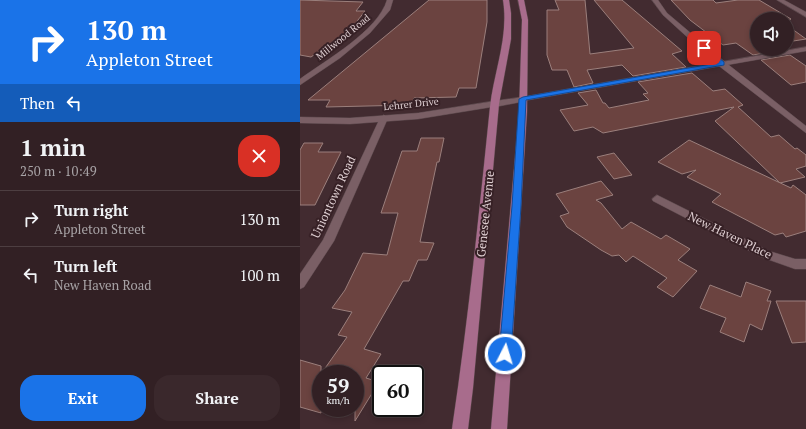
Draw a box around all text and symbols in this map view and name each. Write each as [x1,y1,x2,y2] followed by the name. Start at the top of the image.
[86,11,167,48] text: 130 m
[313,11,373,63] street label: Millwood Road
[750,12,794,56] map controls
[750,12,794,56] button: sound
[20,16,72,68] icon: right
[687,31,721,65] pin
[693,37,715,59] icon: arrive
[86,47,213,71] text: Appleton Street
[63,92,85,114] icon: left
[20,93,55,113] text: Then
[383,95,439,113] street label: Lehrer Drive
[20,131,86,163] text: 1 min
[238,135,280,177] button: close
[307,153,359,241] street label: Uniontown Road
[20,162,97,180] text: 250 m · 10:49
[473,170,497,258] street label: Genesee Avenue
[54,200,129,220] text: Turn right
[20,208,42,230] icon: right
[686,208,774,262] street label: New Haven Place
[239,209,280,229] text: 130 m
[54,220,146,238] text: Appleton Street
[54,256,118,276] text: Turn left
[20,264,42,286] icon: left
[239,265,280,285] text: 100 m
[54,276,151,294] text: New Haven Road
[484,333,526,375] position arrow
[372,365,424,417] speed limit sign: 60
[327,372,349,399] text: 59
[20,375,146,421] button: Exit
[154,375,280,421] button: Share
[326,394,350,407] text: km/h

